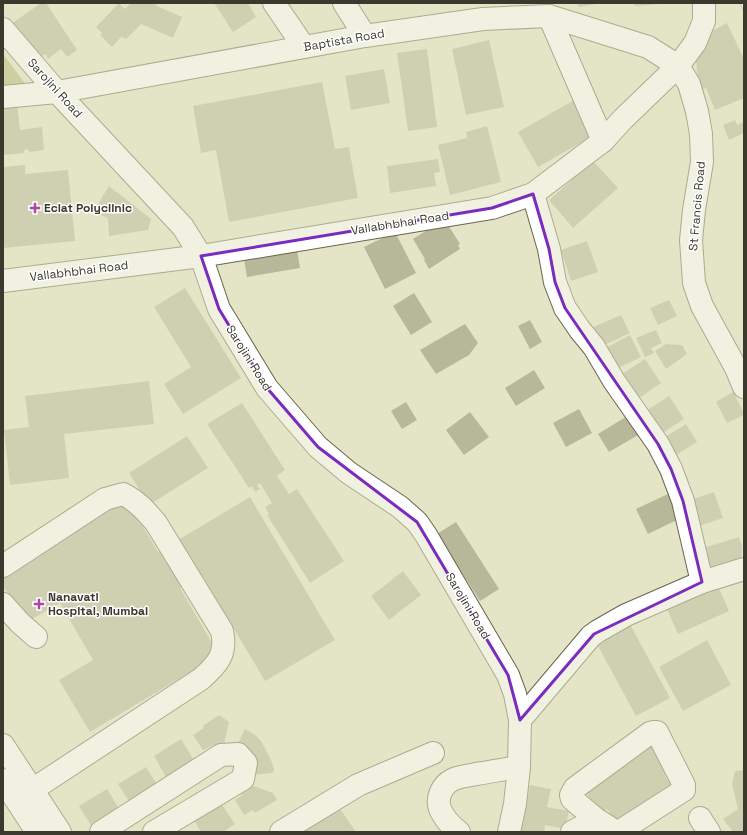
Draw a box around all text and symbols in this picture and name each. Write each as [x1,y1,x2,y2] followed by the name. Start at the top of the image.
[302,25,386,55] street label: Baptista Road
[24,55,86,121] street label: Sarojini Road
[685,160,709,252] street label: St Francis Road
[44,200,132,216] place label: Eclat Polyclinic
[29,202,41,214] marker: Eclat Polyclinic
[350,207,450,239] street label: Vallabhbhai Road
[29,257,129,285] street label: Vallabhbhai Road
[222,322,276,394] street label: Sarojini Road
[442,570,494,642] street label: Sarojini Road
[48,589,148,619] place label: Nanavati Hospital, Mumbai
[33,598,45,610] marker: Nanavati Hospital, Mumbai

